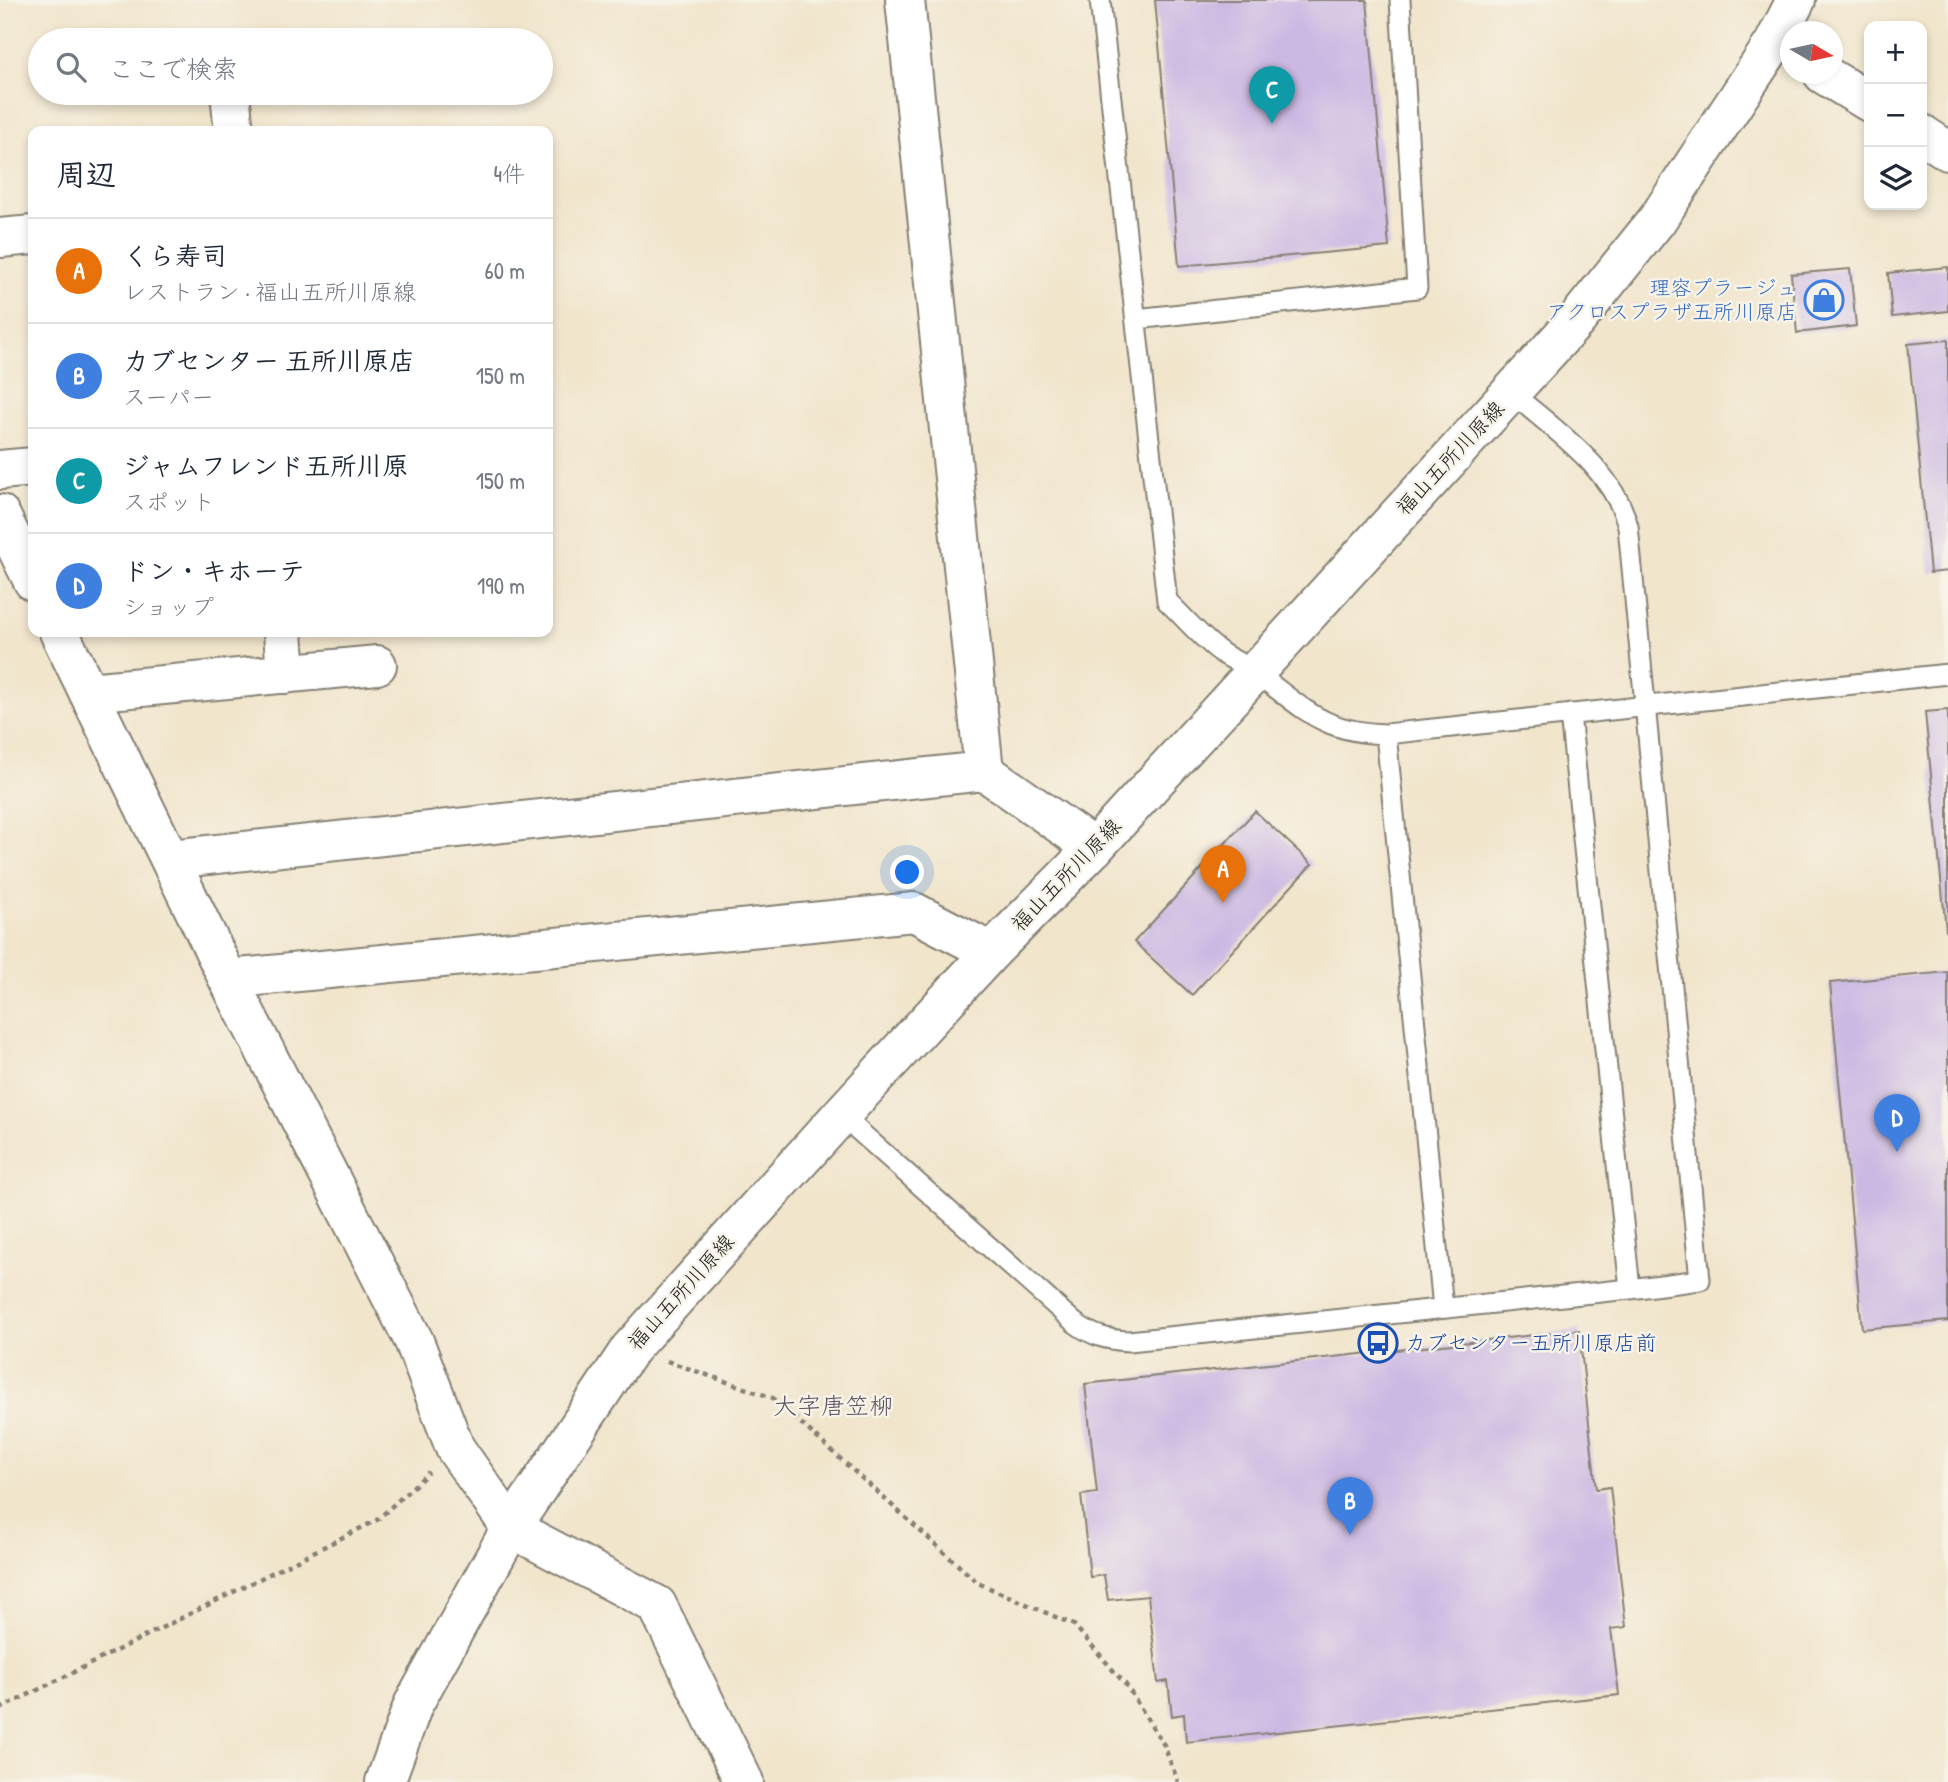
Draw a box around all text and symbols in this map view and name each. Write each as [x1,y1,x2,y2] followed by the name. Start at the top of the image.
[1780,21,1843,84] north arrow
[1864,21,1927,210] map controls
[1864,21,1927,84] button: +
[28,28,553,105] search box
[52,48,90,86] icon: search
[108,51,238,86] text: ここで検索
[1249,66,1295,124] pin: C
[1864,84,1927,147] button: −
[1864,147,1927,210] button: layers
[56,154,116,194] text: 周辺
[493,158,525,189] text: 4件
[123,238,227,273] text: くら寿司
[73,255,85,286] text: A
[485,255,525,286] text: 60 m
[1546,273,1797,326] place label: 理容プラージュ アクロスプラザ五所川原店
[123,276,416,307] text: レストラン · 福山五所川原線
[1803,279,1845,321] shop icon: 理容プラージュ アクロスプラザ五所川原店
[123,343,415,378] text: カブセンター 五所川原店
[73,360,85,391] text: B
[476,360,525,391] text: 150 m
[123,381,214,412] text: スーパー
[1389,394,1510,521] street label: 福山五所川原線
[123,448,408,483] text: ジャムフレンド五所川原
[73,465,85,496] text: C
[476,465,525,496] text: 150 m
[123,486,215,517] text: スポット
[123,553,305,588] text: ドン・キホーテ
[74,570,84,601] text: D
[477,570,525,601] text: 190 m
[123,591,214,622] text: ショップ
[1004,812,1127,938] street label: 福山五所川原線
[1200,845,1246,903] pin: A
[890,855,924,889] your location
[1874,1094,1920,1152] pin: D
[621,1227,741,1356] street label: 福山五所川原線
[1357,1322,1399,1364] bus stop icon: カブセンター五所川原店前
[1405,1328,1656,1357] place label: カブセンター五所川原店前
[773,1389,893,1421] district label: 大字唐笠柳
[1327,1477,1373,1535] pin: B

